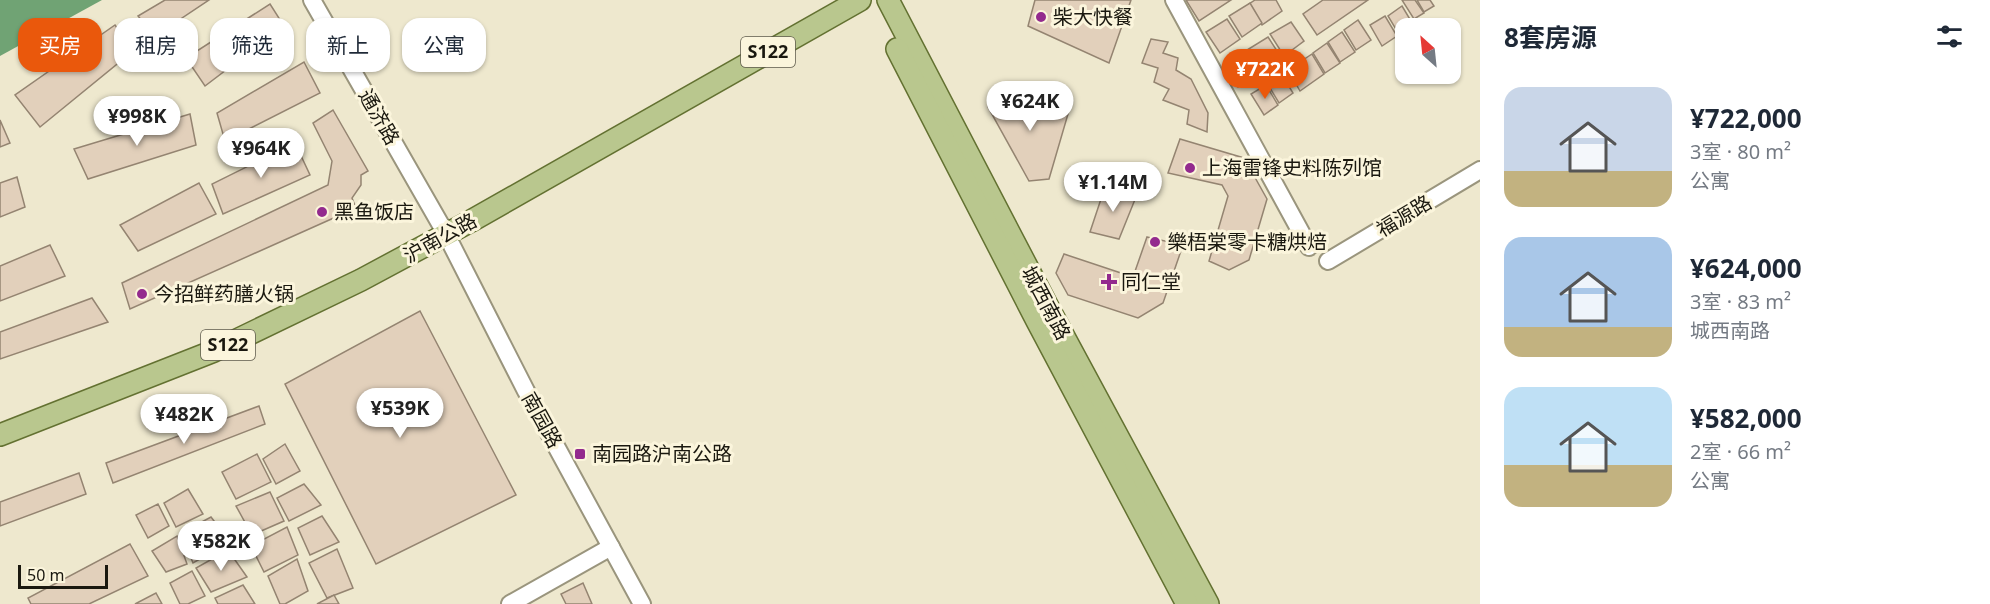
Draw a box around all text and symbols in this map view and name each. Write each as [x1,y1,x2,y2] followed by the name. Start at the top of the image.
[1053,3,1133,30] place label: 柴大快餐
[1034,10,1048,24] marker: 柴大快餐
[18,18,102,72] chip: 买房
[114,18,198,72] chip: 租房
[210,18,294,72] chip: 筛选
[306,18,390,72] chip: 新上
[402,18,486,72] chip: 公寓
[1395,18,1461,84] north arrow
[1395,18,1461,84] map controls
[1504,19,1597,55] text: 8套房源
[1933,20,1966,53] icon: filters
[741,37,795,67] road number: S122
[1223,49,1307,100] pin: ¥722K
[1235,55,1295,82] text: ¥722K
[988,81,1072,132] pin: ¥624K
[353,84,406,149] street label: 通济路
[1000,87,1060,114] text: ¥624K
[95,96,179,147] pin: ¥998K
[1690,100,1802,136] text: ¥722,000
[107,102,167,129] text: ¥998K
[1552,111,1624,183] icon: home
[219,128,303,179] pin: ¥964K
[231,134,291,161] text: ¥964K
[1690,138,1791,165] text: 3室 · 80 m²
[1202,154,1382,181] place label: 上海雷锋史料陈列馆
[1183,161,1197,175] marker: 上海雷锋史料陈列馆
[1064,162,1162,213] pin: ¥1.14M
[1690,167,1730,194] text: 公寓
[1078,168,1148,195] text: ¥1.14M
[1371,189,1436,243] street label: 福源路
[334,198,414,225] place label: 黑鱼饭店
[315,205,329,219] marker: 黑鱼饭店
[398,206,481,269] street label: 沪南公路
[1167,228,1327,255] place label: 樂梧棠零卡糖烘焙
[1148,235,1162,249] marker: 樂梧棠零卡糖烘焙
[1690,250,1802,286] text: ¥624,000
[1016,261,1077,344] street label: 城西南路
[1552,261,1624,333] icon: home
[1121,268,1181,295] place label: 同仁堂
[1102,275,1116,289] marker: 同仁堂
[154,280,294,307] place label: 今招鲜药膳火锅
[135,287,149,301] marker: 今招鲜药膳火锅
[1690,288,1791,315] text: 3室 · 83 m²
[1690,317,1770,344] text: 城西南路
[201,330,255,360] road number: S122
[516,387,569,453] street label: 南园路
[358,388,442,439] pin: ¥539K
[142,394,226,445] pin: ¥482K
[370,394,430,421] text: ¥539K
[154,400,214,427] text: ¥482K
[1690,400,1802,436] text: ¥582,000
[1552,411,1624,483] icon: home
[1690,438,1791,465] text: 2室 · 66 m²
[592,440,732,467] place label: 南园路沪南公路
[573,447,587,461] marker: 南园路沪南公路
[1690,467,1730,494] text: 公寓
[179,521,263,572] pin: ¥582K
[191,527,251,554] text: ¥582K
[18,562,108,590] scale bar
[27,564,64,586] text: 50 m

